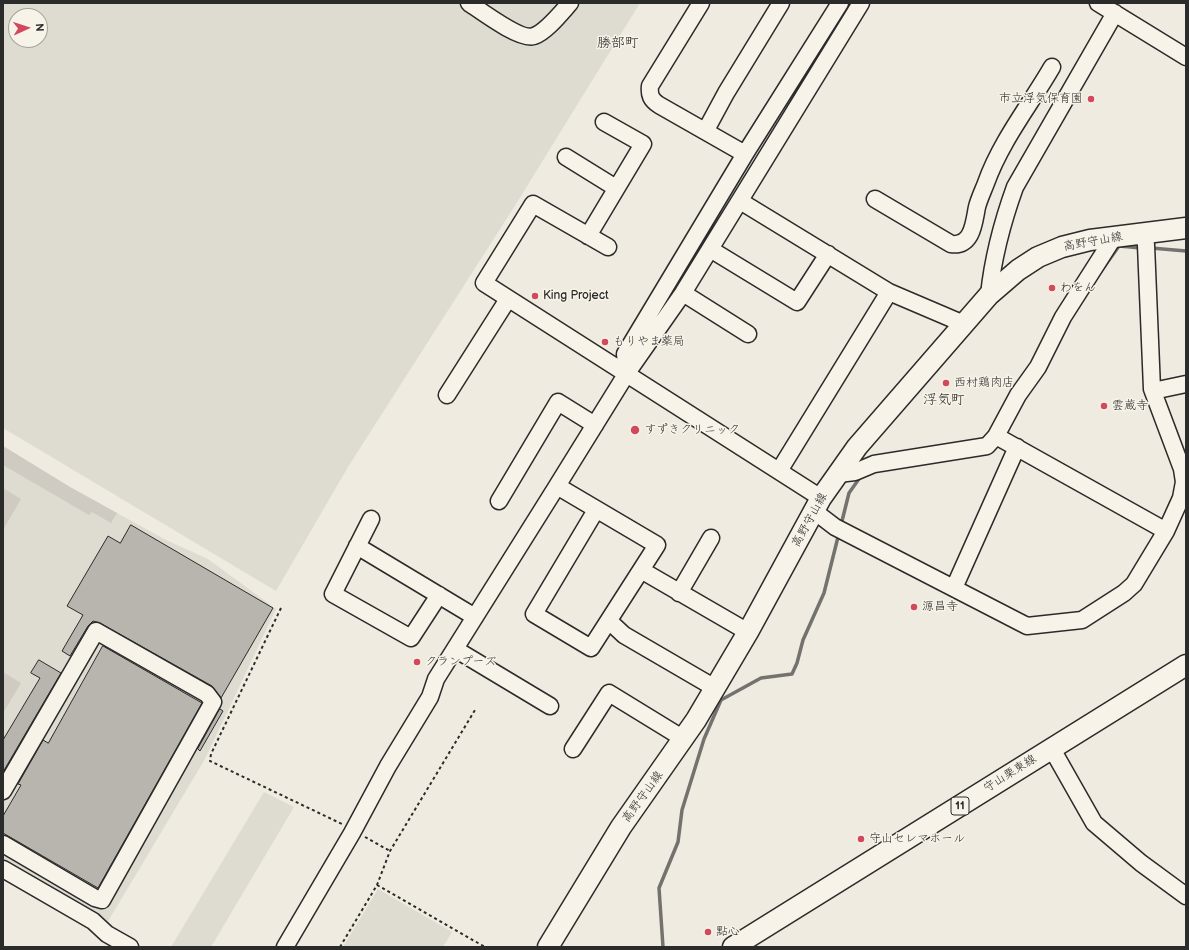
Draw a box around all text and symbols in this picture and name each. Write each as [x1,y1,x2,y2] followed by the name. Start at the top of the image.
[8,8,48,48] north arrow
[33,23,46,32] text: N
[597,35,639,51] district label: 勝部町
[999,92,1083,106] place label: 市立浮気保育園
[1086,94,1096,104] marker: 市立浮気保育園
[1062,230,1124,254] street label: 高野守山線
[1060,281,1096,295] place label: わをん
[1047,283,1057,293] marker: わをん
[543,289,609,303] place label: King Project
[530,291,540,301] marker: King Project
[613,335,685,349] place label: もりやま薬局
[600,337,610,347] marker: もりやま薬局
[954,376,1014,390] place label: 西村鶏肉店
[941,378,951,388] marker: 西村鶏肉店
[923,392,965,408] district label: 浮気町
[1112,399,1148,413] place label: 雲蔵寺
[1099,401,1109,411] marker: 雲蔵寺
[644,423,740,437] place label: すずきクリニック
[629,424,641,436] marker: すずきクリニック
[789,490,831,550] street label: 高野守山線
[922,600,958,614] place label: 源昌寺
[909,602,919,612] marker: 源昌寺
[425,655,496,669] place label: クランプーズ
[412,657,422,667] marker: クランプーズ
[981,752,1039,796] street label: 守山栗東線
[620,768,666,826] street label: 高野守山線
[951,797,969,815] road number: 11
[869,832,965,846] place label: 守山セレマホール
[856,834,866,844] marker: 守山セレマホール
[716,925,740,939] place label: 點心
[703,927,713,937] marker: 點心

